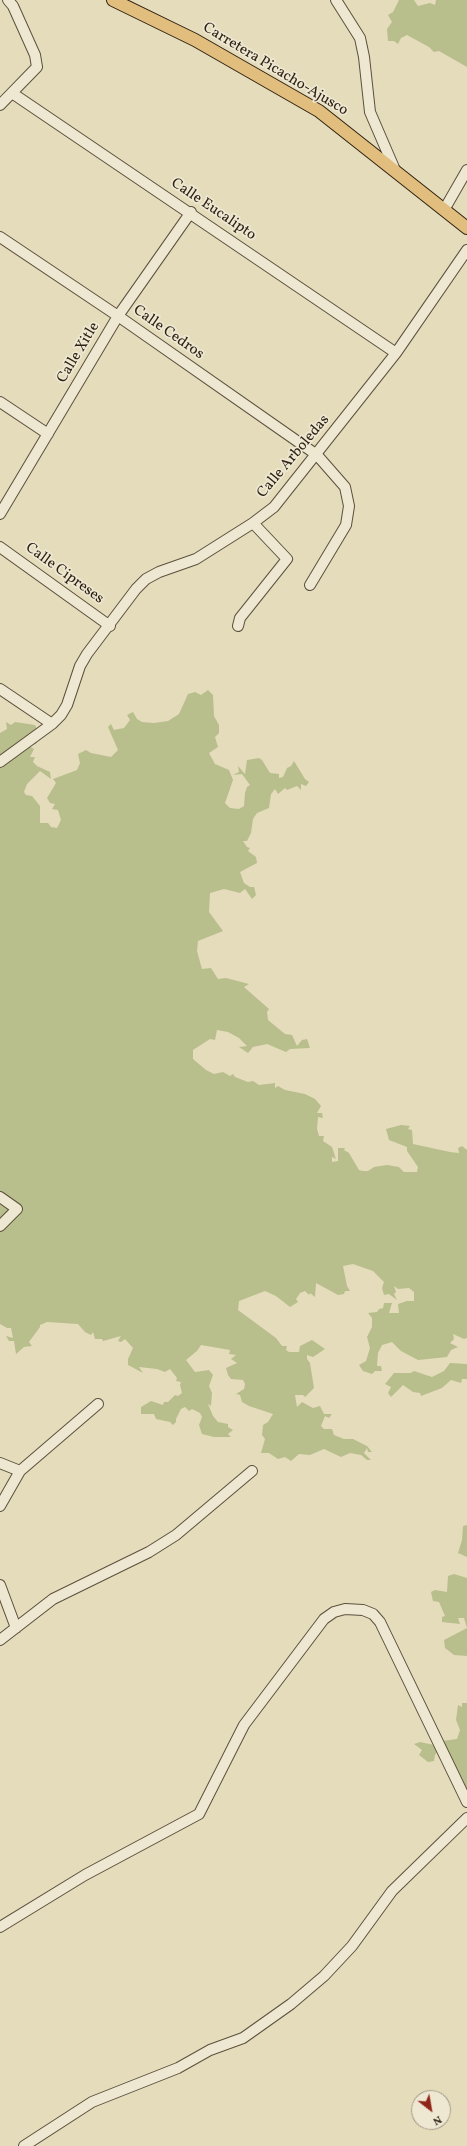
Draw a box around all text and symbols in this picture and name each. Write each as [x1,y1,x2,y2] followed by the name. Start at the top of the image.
[199,19,351,121] street label: Carretera Picacho-Ajusco
[167,175,259,245] street label: Calle Eucalipto
[129,302,207,364] street label: Calle Cedros
[54,319,104,387] street label: Calle Xitle
[254,412,334,502] street label: Calle Arboledas
[21,540,107,608] street label: Calle Cipreses
[411,2090,451,2130] north arrow
[430,2111,444,2128] text: N

